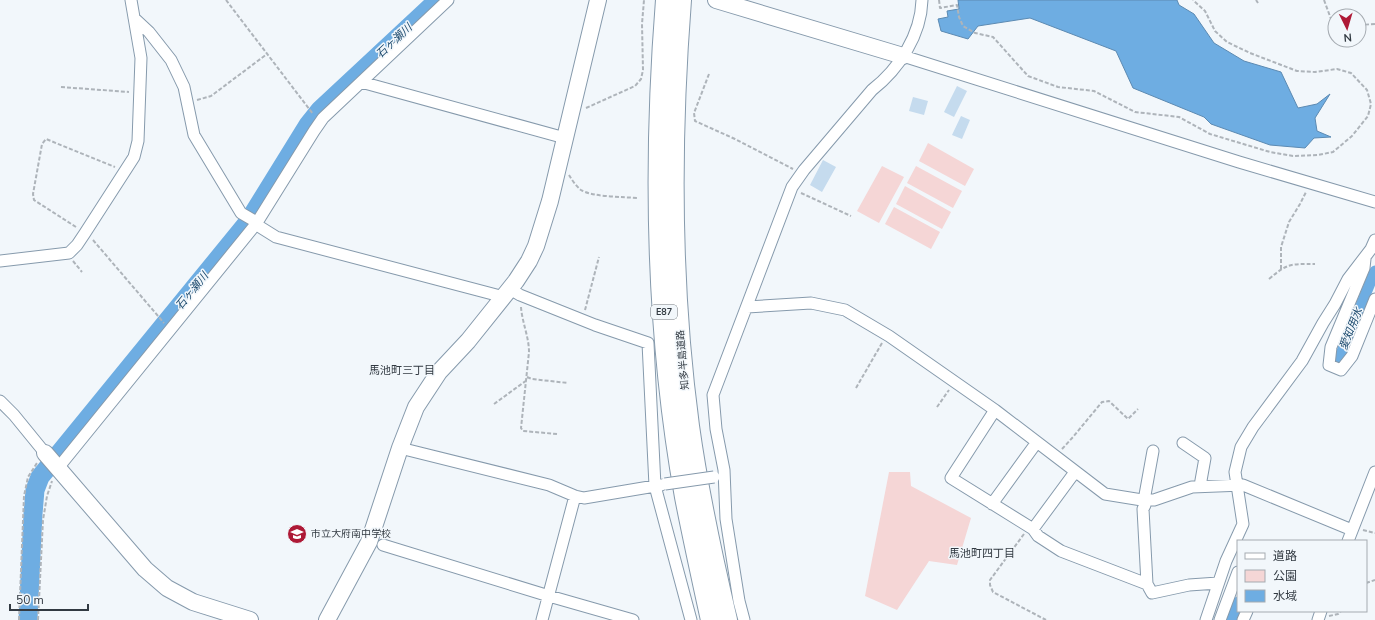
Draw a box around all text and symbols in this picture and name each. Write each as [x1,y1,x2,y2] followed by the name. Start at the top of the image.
[1327,8,1367,48] north arrow
[373,20,416,61] water label: 石ヶ瀬川
[1343,30,1353,45] text: N
[172,268,212,313] water label: 石ヶ瀬川
[651,305,677,319] road number: E87
[1336,305,1367,352] water label: 愛知用水
[673,330,693,390] street label: 知多半島道路
[369,363,435,378] district label: 馬池町三丁目
[286,523,308,545] school or university icon: 市立大府南中学校
[311,527,391,541] place label: 市立大府南中学校
[1237,540,1367,612] legend
[949,546,1015,561] district label: 馬池町四丁目
[1273,548,1297,564] text: 道路
[1273,568,1297,584] text: 公園
[10,586,88,612] scale bar
[1273,588,1297,604] text: 水域
[16,592,44,608] text: 50 m

